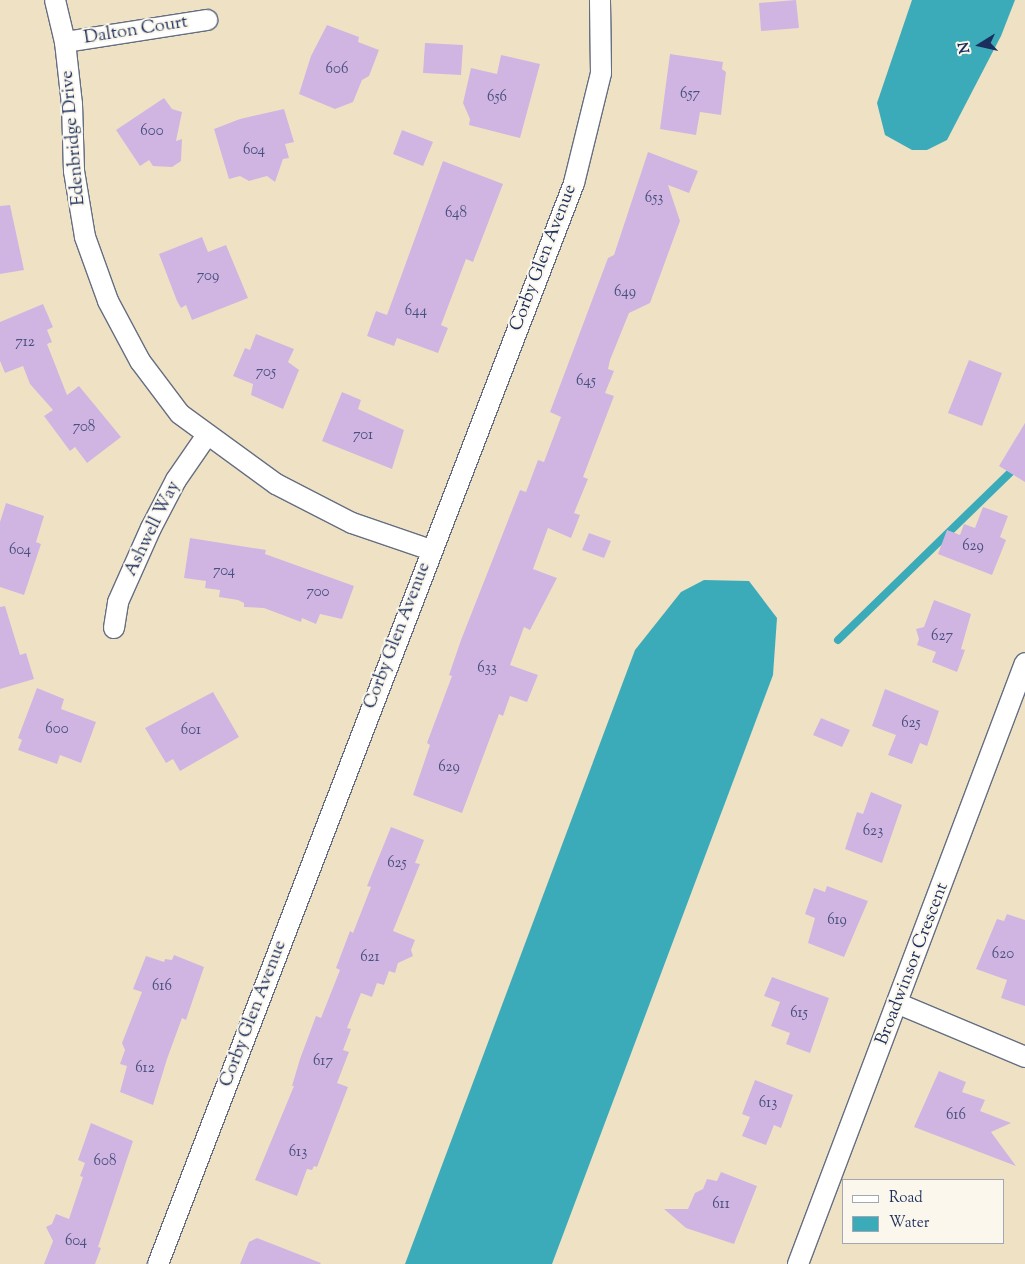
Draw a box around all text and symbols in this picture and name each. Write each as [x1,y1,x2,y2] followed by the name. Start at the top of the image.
[82,12,190,50] street label: Dalton Court
[955,20,1005,70] north arrow
[954,40,976,55] text: N
[326,61,348,79] house number: 606
[57,70,91,206] street label: Edenbridge Drive
[680,86,700,104] house number: 657
[487,89,507,107] house number: 656
[140,123,164,141] house number: 600
[243,142,265,160] house number: 604
[506,182,582,334] street label: Corby Glen Avenue
[645,190,663,208] house number: 653
[445,205,467,223] house number: 648
[197,268,219,286] house number: 709
[614,284,636,302] house number: 649
[405,303,427,321] house number: 644
[15,334,35,352] house number: 712
[256,364,276,382] house number: 705
[576,373,596,391] house number: 645
[73,419,95,437] house number: 708
[353,427,373,445] house number: 701
[121,478,185,580] street label: Ashwell Way
[962,538,984,556] house number: 629
[9,542,31,560] house number: 604
[360,560,436,712] street label: Corby Glen Avenue
[213,563,235,581] house number: 704
[306,584,330,602] house number: 700
[931,628,953,646] house number: 627
[477,660,497,678] house number: 633
[901,715,921,733] house number: 625
[45,721,69,739] house number: 600
[181,722,201,740] house number: 601
[438,759,460,777] house number: 629
[863,823,883,841] house number: 623
[387,855,407,873] house number: 625
[872,880,954,1048] street label: Broadwinsor Crescent
[827,912,847,930] house number: 619
[216,938,292,1090] street label: Corby Glen Avenue
[992,946,1014,964] house number: 620
[360,949,380,967] house number: 621
[152,978,172,996] house number: 616
[790,1005,808,1023] house number: 615
[313,1053,333,1071] house number: 617
[135,1060,155,1078] house number: 612
[759,1095,777,1113] house number: 613
[946,1107,966,1125] house number: 616
[289,1144,307,1162] house number: 613
[94,1153,116,1171] house number: 608
[842,1179,1005,1244] legend
[889,1188,923,1209] text: Road
[712,1196,730,1214] house number: 611
[889,1213,929,1234] text: Water
[65,1233,87,1251] house number: 604

